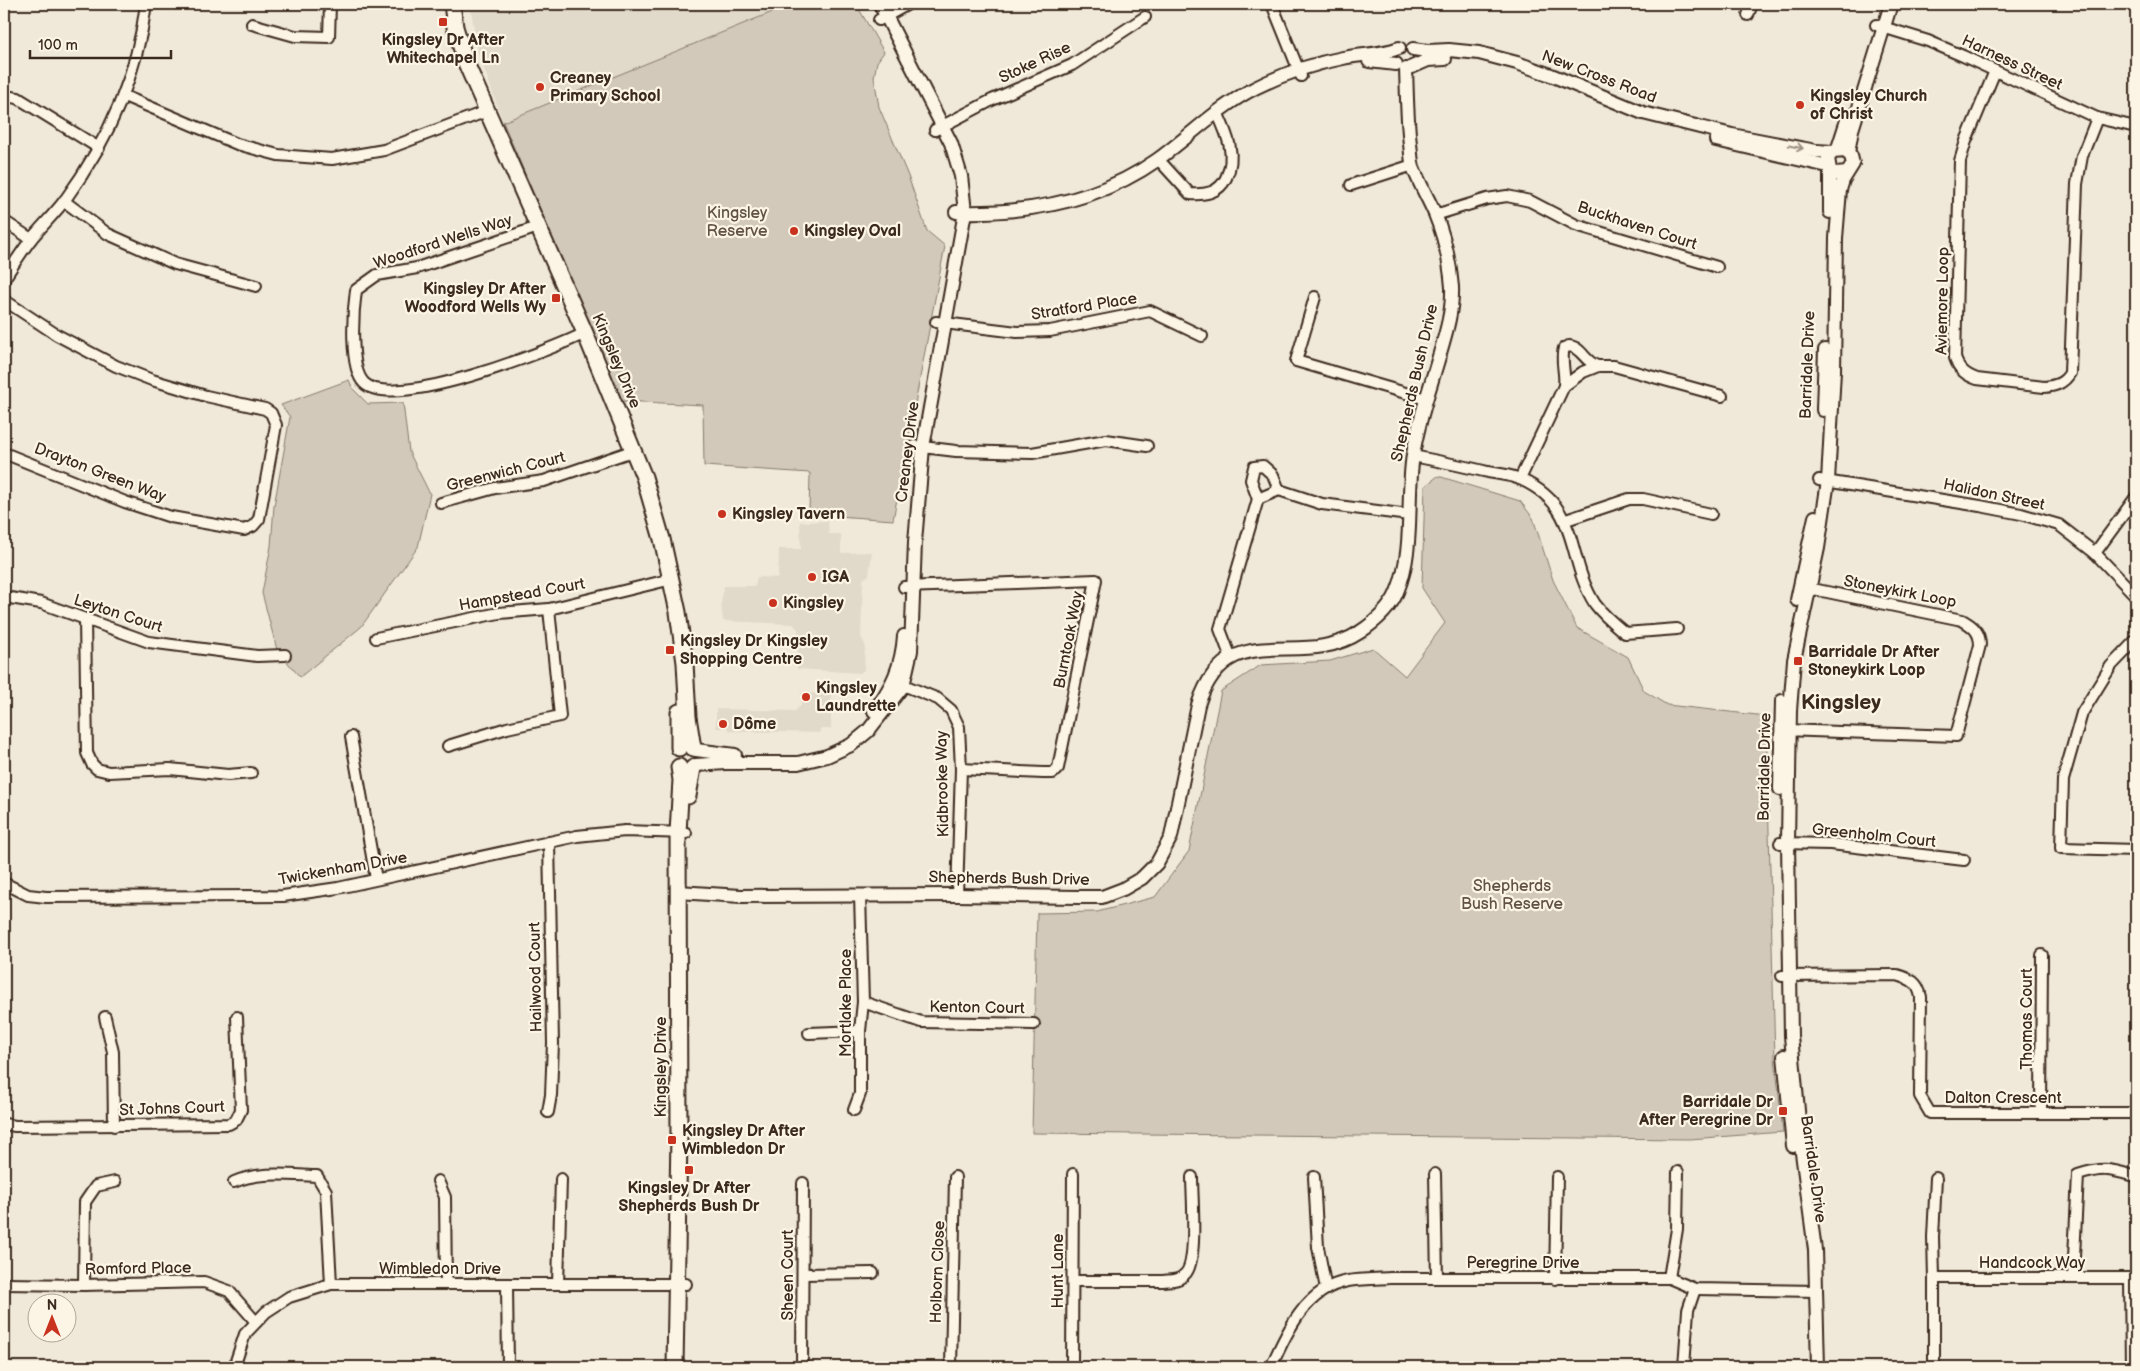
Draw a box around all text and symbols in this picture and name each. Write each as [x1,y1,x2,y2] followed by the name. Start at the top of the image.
[437,16,449,28] marker: Kingsley Dr After Whitechapel Ln
[30,28,171,60] scale bar
[381,31,505,68] place label: Kingsley Dr After Whitechapel Ln
[1959,31,2065,95] street label: Harness Street
[38,36,78,55] text: 100 m
[996,38,1074,88] street label: Stoke Rise
[1539,46,1659,108] street label: New Cross Road
[550,69,660,106] place label: Creaney Primary School
[534,81,546,93] marker: Creaney Primary School
[1810,87,1927,124] place label: Kingsley Church of Christ
[1794,99,1806,111] marker: Kingsley Church of Christ
[1788,143,1804,152] one-way arrow
[1575,198,1699,254] street label: Buckhaven Court
[706,204,768,241] park label: Kingsley Reserve
[371,210,515,273] street label: Woodford Wells Way
[804,222,901,241] place label: Kingsley Oval
[788,225,800,237] marker: Kingsley Oval
[1933,247,1953,355] street label: Aviemore Loop
[405,280,547,317] place label: Kingsley Dr After Woodford Wells Wy
[1030,289,1139,325] street label: Stratford Place
[550,292,562,304] marker: Kingsley Dr After Woodford Wells Wy
[1388,302,1442,464] street label: Shepherds Bush Drive
[1797,310,1819,420] street label: Barridale Drive
[587,311,645,412] street label: Kingsley Drive
[892,400,924,504] street label: Creaney Drive
[32,439,169,507] street label: Drayton Green Way
[445,448,567,496] street label: Greenwich Court
[1942,475,2047,515] street label: Halidon Street
[732,505,845,524] place label: Kingsley Tavern
[716,508,728,520] marker: Kingsley Tavern
[822,568,849,587] place label: IGA
[806,571,818,583] marker: IGA
[1842,572,1958,612] street label: Stoneykirk Loop
[457,575,587,615] street label: Hampstead Court
[1050,589,1088,690] street label: Burntoak Way
[71,591,165,637] street label: Leyton Court
[783,594,845,613] place label: Kingsley
[767,597,779,609] marker: Kingsley
[680,632,828,669] place label: Kingsley Dr Kingsley Shopping Centre
[1808,643,1940,680] place label: Barridale Dr After Stoneykirk Loop
[664,644,676,656] marker: Kingsley Dr Kingsley Shopping Centre
[1792,655,1804,667] marker: Barridale Dr After Stoneykirk Loop
[816,679,896,716] place label: Kingsley Laundrette
[1801,690,1881,715] district label: Kingsley
[800,691,812,703] marker: Kingsley Laundrette
[1755,712,1775,821] street label: Barridale Drive
[733,715,776,734] place label: Dôme
[717,718,729,730] marker: Dôme
[933,730,953,837] street label: Kidbrooke Way
[1811,820,1937,852] street label: Greenholm Court
[277,848,409,890] street label: Twickenham Drive
[928,868,1090,890] street label: Shepherds Bush Drive
[1461,877,1564,914] park label: Shepherds Bush Reserve
[526,922,546,1032] street label: Hailwood Court
[837,948,856,1057] street label: Mortlake Place
[2018,968,2037,1070] street label: Thomas Court
[929,998,1025,1018] street label: Kenton Court
[652,1016,671,1118] street label: Kingsley Drive
[1944,1089,2062,1108] street label: Dalton Crescent
[1638,1093,1774,1130] place label: Barridale Dr After Peregrine Dr
[119,1098,225,1120] street label: St Johns Court
[1777,1105,1789,1117] marker: Barridale Dr After Peregrine Dr
[1796,1114,1830,1225] street label: Barridale Drive
[682,1122,806,1159] place label: Kingsley Dr After Wimbledon Dr
[666,1134,678,1146] marker: Kingsley Dr After Wimbledon Dr
[683,1164,695,1176] marker: Kingsley Dr After Shepherds Bush Dr
[618,1179,760,1216] place label: Kingsley Dr After Shepherds Bush Dr
[927,1220,949,1324] street label: Holborn Close
[779,1229,798,1320] street label: Sheen Court
[1049,1233,1068,1309] street label: Hunt Lane
[1466,1254,1580,1273] street label: Peregrine Drive
[1979,1254,2086,1273] street label: Handcock Way
[84,1259,192,1279] street label: Romford Place
[379,1260,502,1279] street label: Wimbledon Drive
[28,1294,78,1344] north arrow
[47,1297,57,1314] text: N

